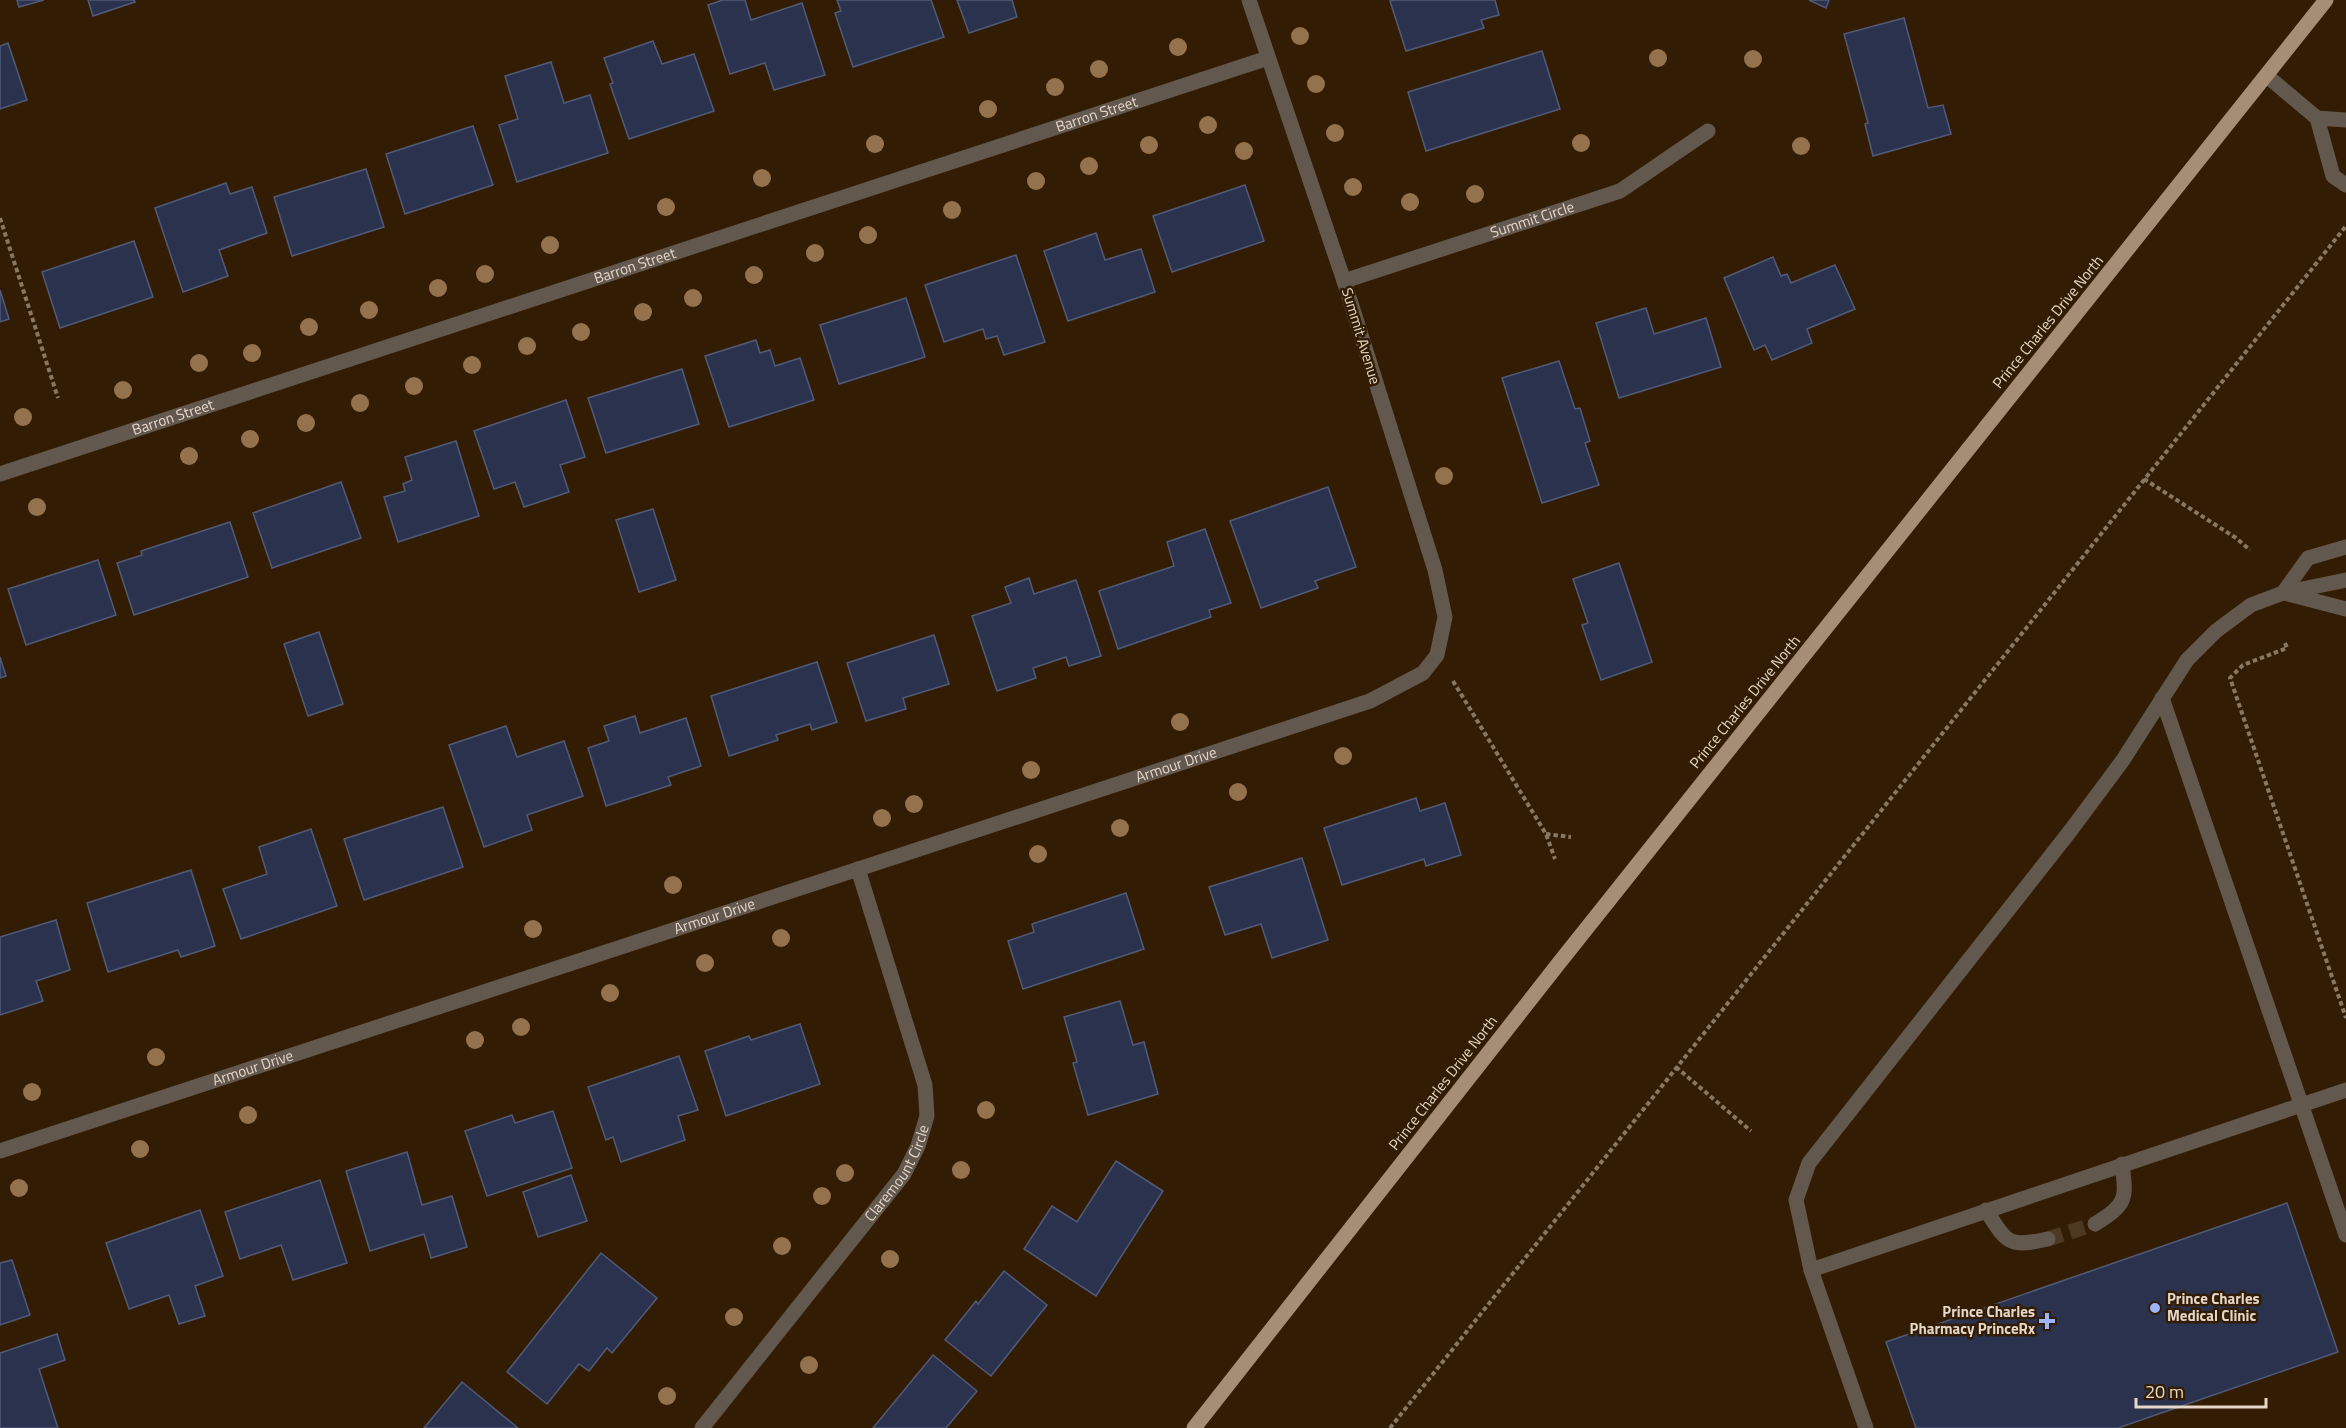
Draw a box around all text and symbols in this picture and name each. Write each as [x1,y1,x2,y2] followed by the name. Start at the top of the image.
[1052,89,1141,138] street label: Barron Street
[1487,195,1577,244] street label: Summit Circle
[591,241,679,289] street label: Barron Street
[1987,250,2109,393] street label: Prince Charles Drive North
[1336,285,1387,387] street label: Summit Avenue
[129,392,217,441] street label: Barron Street
[1684,630,1806,773] street label: Prince Charles Drive North
[1133,740,1219,788] street label: Armour Drive
[671,892,758,940] street label: Armour Drive
[1383,1010,1503,1155] street label: Prince Charles Drive North
[209,1043,296,1092] street label: Armour Drive
[859,1122,935,1226] street label: Claremount Circle
[2167,1287,2260,1327] place label: Prince Charles Medical Clinic
[1910,1300,2035,1340] place label: Prince Charles Pharmacy PrinceRx
[2148,1301,2162,1315] marker: Prince Charles Medical Clinic
[2040,1314,2054,1328] marker: Prince Charles Pharmacy PrinceRx
[2136,1371,2266,1409] scale bar
[2145,1378,2184,1405] text: 20 m

